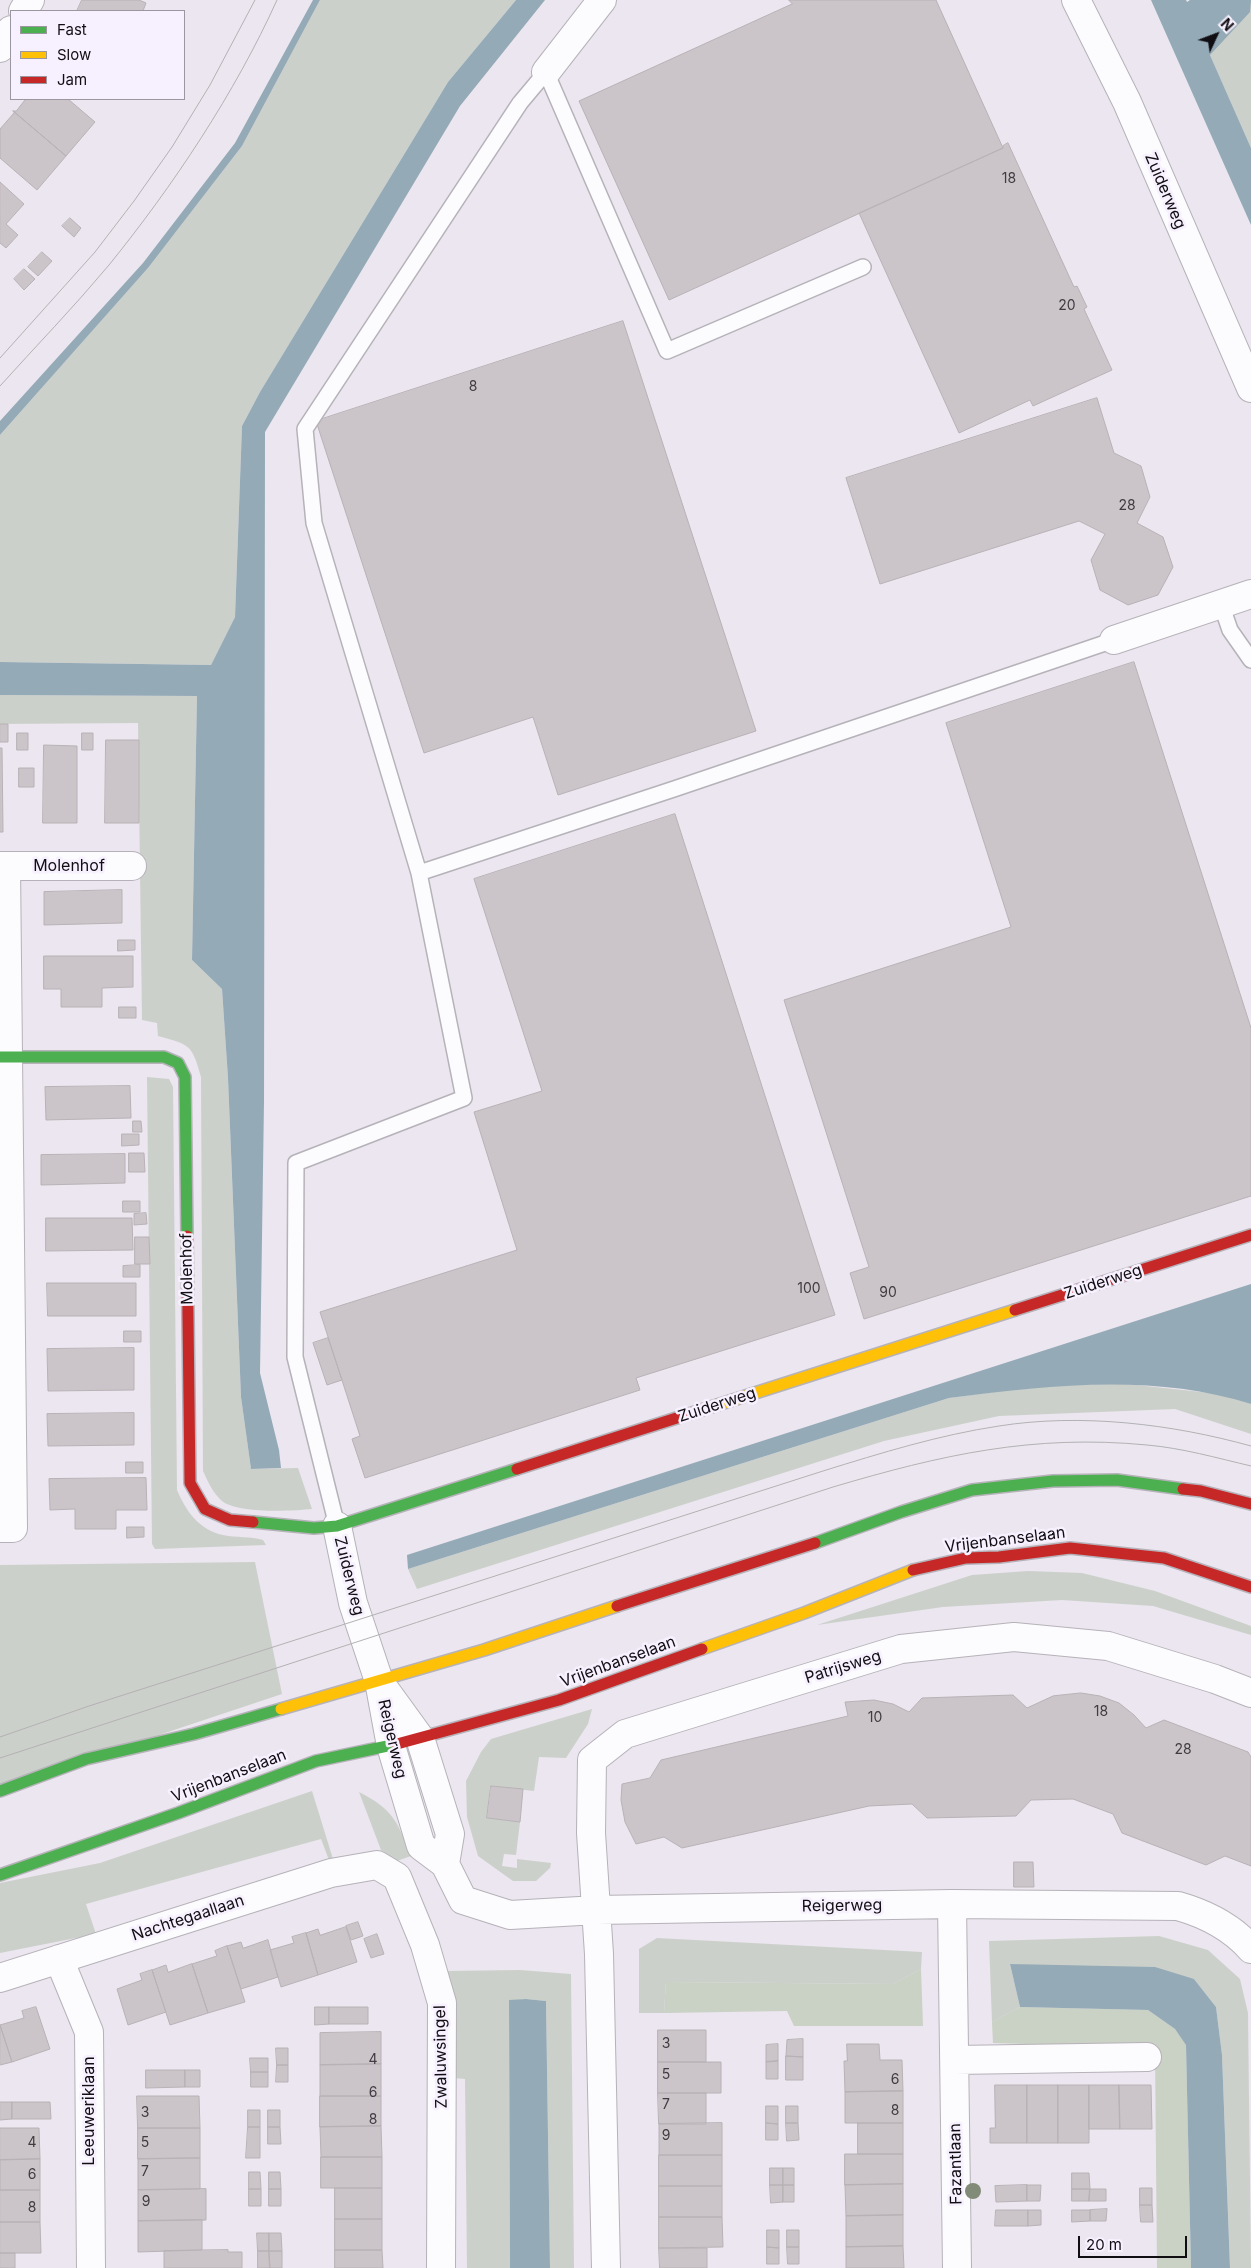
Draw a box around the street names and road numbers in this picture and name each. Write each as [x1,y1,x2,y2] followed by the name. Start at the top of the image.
[1140,150,1190,232] street label: Zuiderweg
[33,856,105,876] street label: Molenhof
[177,1233,197,1305] street label: Molenhof
[1062,1260,1144,1304] street label: Zuiderweg
[676,1383,758,1427] street label: Zuiderweg
[944,1523,1066,1557] street label: Vrijenbanselaan
[330,1535,368,1617] street label: Zuiderweg
[558,1632,678,1692] street label: Vrijenbanselaan
[802,1646,884,1688] street label: Patrijsweg
[374,1698,410,1780] street label: Reigerweg
[169,1745,289,1807] street label: Vrijenbanselaan
[129,1891,247,1945] street label: Nachtegaallaan
[802,1896,882,1916] street label: Reigerweg
[430,2005,452,2109] street label: Zwaluwsingel
[79,2056,99,2166] street label: Leeuweriklaan
[946,2123,966,2205] street label: Fazantlaan

